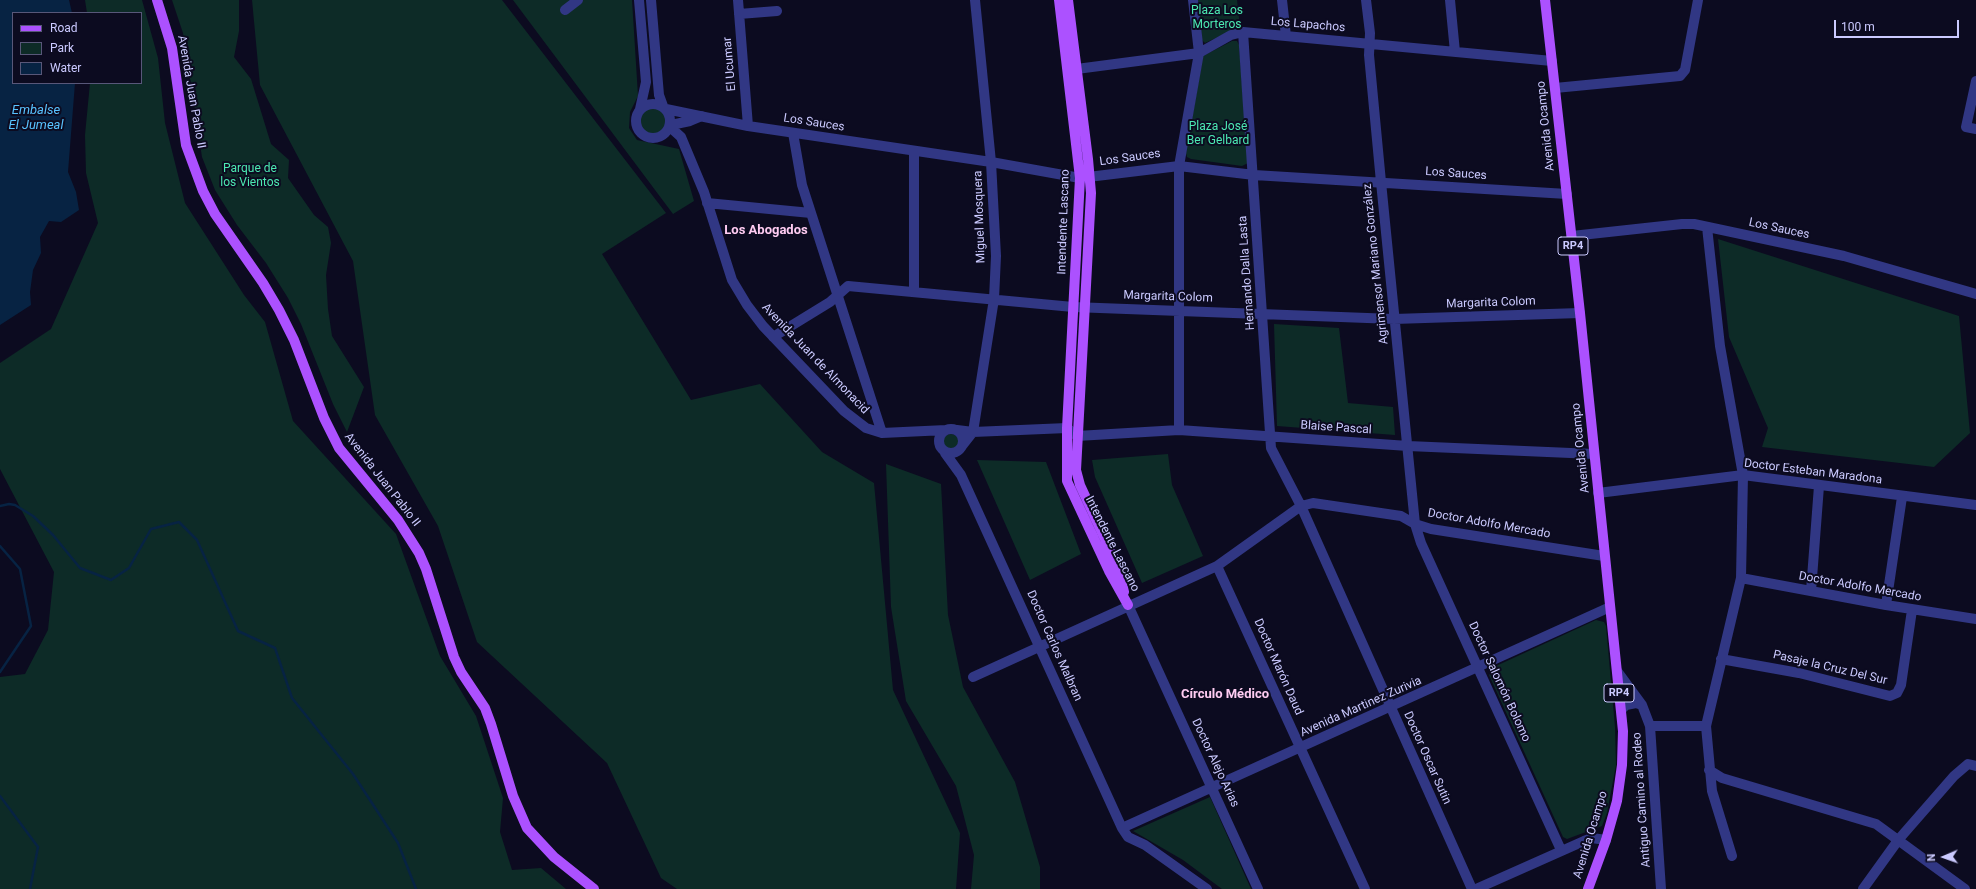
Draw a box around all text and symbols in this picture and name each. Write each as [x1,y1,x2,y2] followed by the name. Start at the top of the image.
[1191,4,1243,32] park label: Plaza Los Morteros
[12,12,142,84] legend
[1836,12,1961,38] scale bar
[1270,15,1346,35] street label: Los Lapachos
[1841,20,1875,34] text: 100 m
[50,21,78,35] text: Road
[174,34,208,150] street label: Avenida Juan Pablo II
[720,36,740,92] street label: El Ucumar
[50,41,74,55] text: Park
[50,61,81,75] text: Water
[1534,80,1558,172] street label: Avenida Ocampo
[8,103,64,134] water label: Embalse El Jumeal
[782,111,846,135] street label: Los Sauces
[1187,120,1249,148] park label: Plaza José Ber Gelbard
[1099,147,1161,169] street label: Los Sauces
[220,162,280,190] park label: Parque de los Vientos
[1425,165,1487,183] street label: Los Sauces
[1055,169,1073,275] street label: Intendente Lascano
[971,170,989,264] street label: Miguel Mosquera
[1360,183,1392,345] street label: Agrimensor Mariano González
[1236,215,1258,331] street label: Hernando Dalla Lasta
[1747,216,1811,242] street label: Los Sauces
[724,223,808,239] district label: Los Abogados
[1558,237,1588,255] road number: RP4
[1123,288,1213,306] street label: Margarita Colom
[1446,294,1536,312] street label: Margarita Colom
[758,301,872,417] street label: Avenida Juan de Almonacid
[1569,402,1593,494] street label: Avenida Ocampo
[1300,418,1372,438] street label: Blaise Pascal
[341,430,423,530] street label: Avenida Juan Pablo II
[1743,456,1883,488] street label: Doctor Esteban Maradona
[1082,494,1142,594] street label: Intendente Lascano
[1427,506,1551,542] street label: Doctor Adolfo Mercado
[1798,569,1922,605] street label: Doctor Adolfo Mercado
[1023,588,1085,704] street label: Doctor Carlos Malbran
[1250,617,1306,717] street label: Doctor Marón Daud
[1465,620,1533,744] street label: Doctor Salomón Bolomo
[1772,648,1888,688] street label: Pasaje la Cruz Del Sur
[1298,674,1424,740] street label: Avenida Martinez Zurivia
[1604,684,1634,702] road number: RP4
[1181,687,1269,703] district label: Círculo Médico
[1400,709,1454,807] street label: Doctor Oscar Sutin
[1188,716,1242,810] street label: Doctor Alejo Arias
[1630,732,1654,868] street label: Antiguo Camino al Rodeo
[1571,790,1611,880] street label: Avenida Ocampo
[1924,837,1964,877] north arrow
[1925,853,1938,862] text: N

